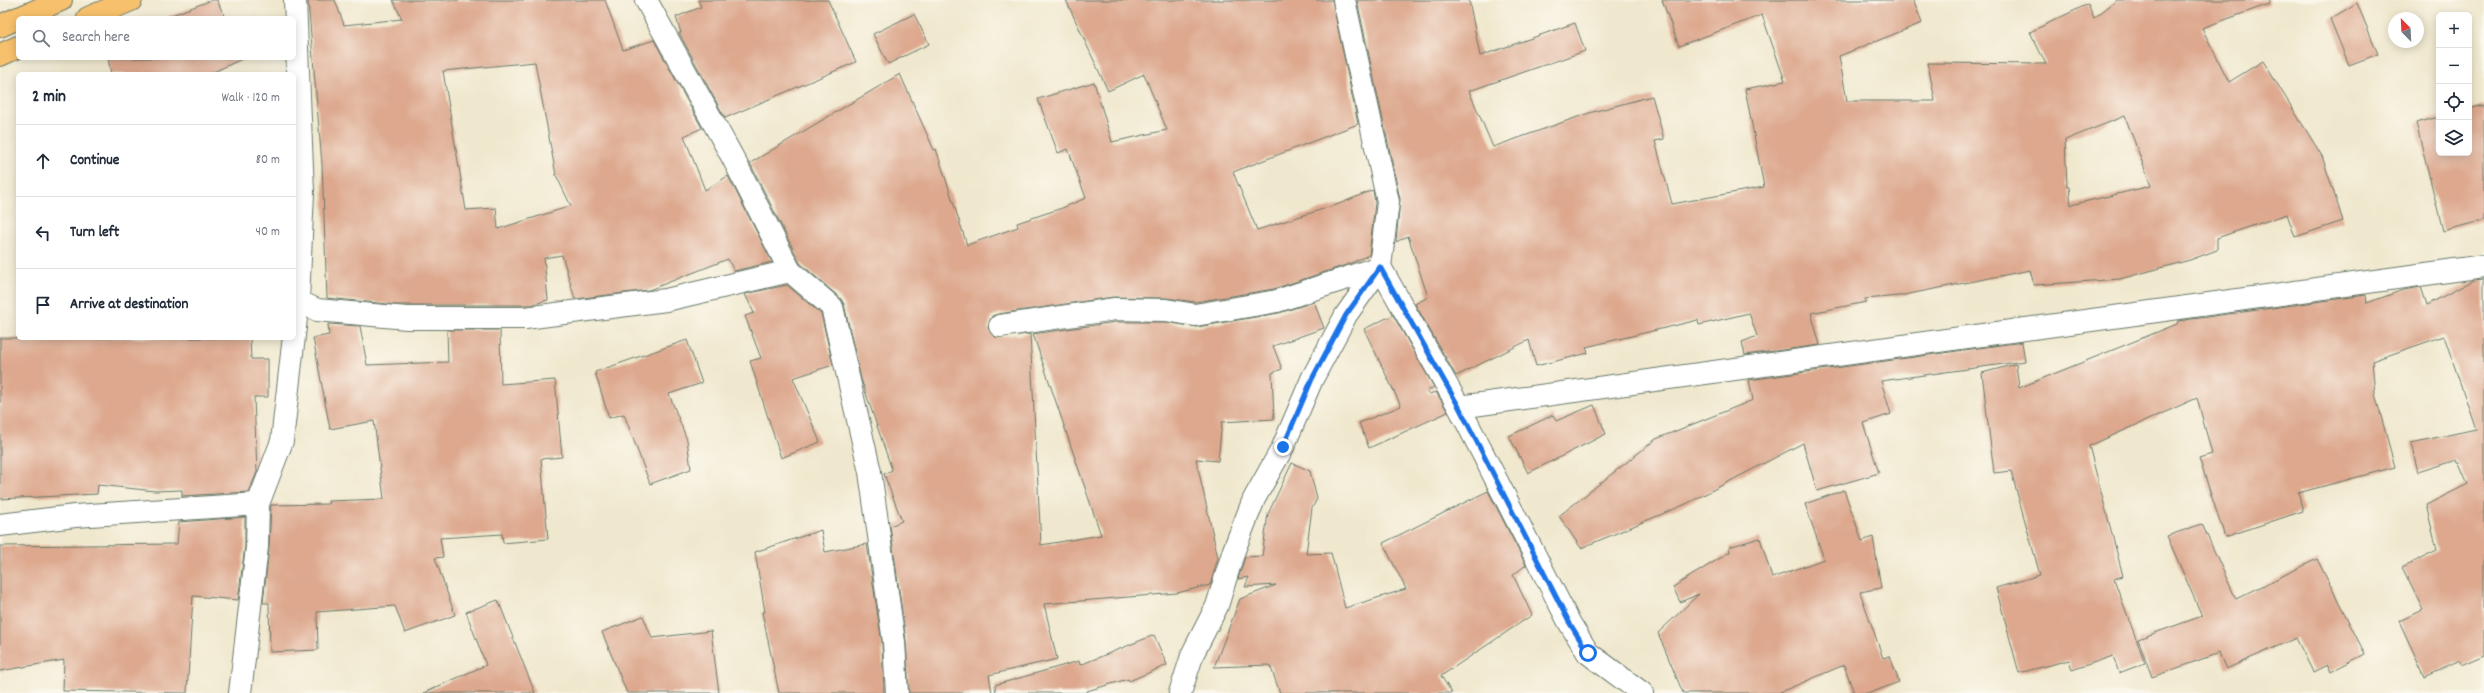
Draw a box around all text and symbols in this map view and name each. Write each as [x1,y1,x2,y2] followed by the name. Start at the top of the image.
[2388,12,2424,48] north arrow
[2436,12,2472,156] map controls
[2436,12,2472,48] button: +
[16,16,296,60] search box
[30,27,52,49] icon: search
[62,27,130,49] text: Search here
[2436,48,2472,84] button: −
[2436,84,2472,120] button: locate
[32,86,66,110] text: 2 min
[222,89,280,108] text: Walk · 120 m
[2436,120,2472,156] button: layers
[32,150,54,172] icon: ahead
[70,150,119,172] text: Continue
[256,151,280,170] text: 80 m
[32,222,54,244] icon: left
[70,222,119,244] text: Turn left
[256,223,280,242] text: 40 m
[32,294,54,316] icon: arrive
[70,294,188,316] text: Arrive at destination
[1274,438,1292,456] route end
[1579,644,1597,662] route start

